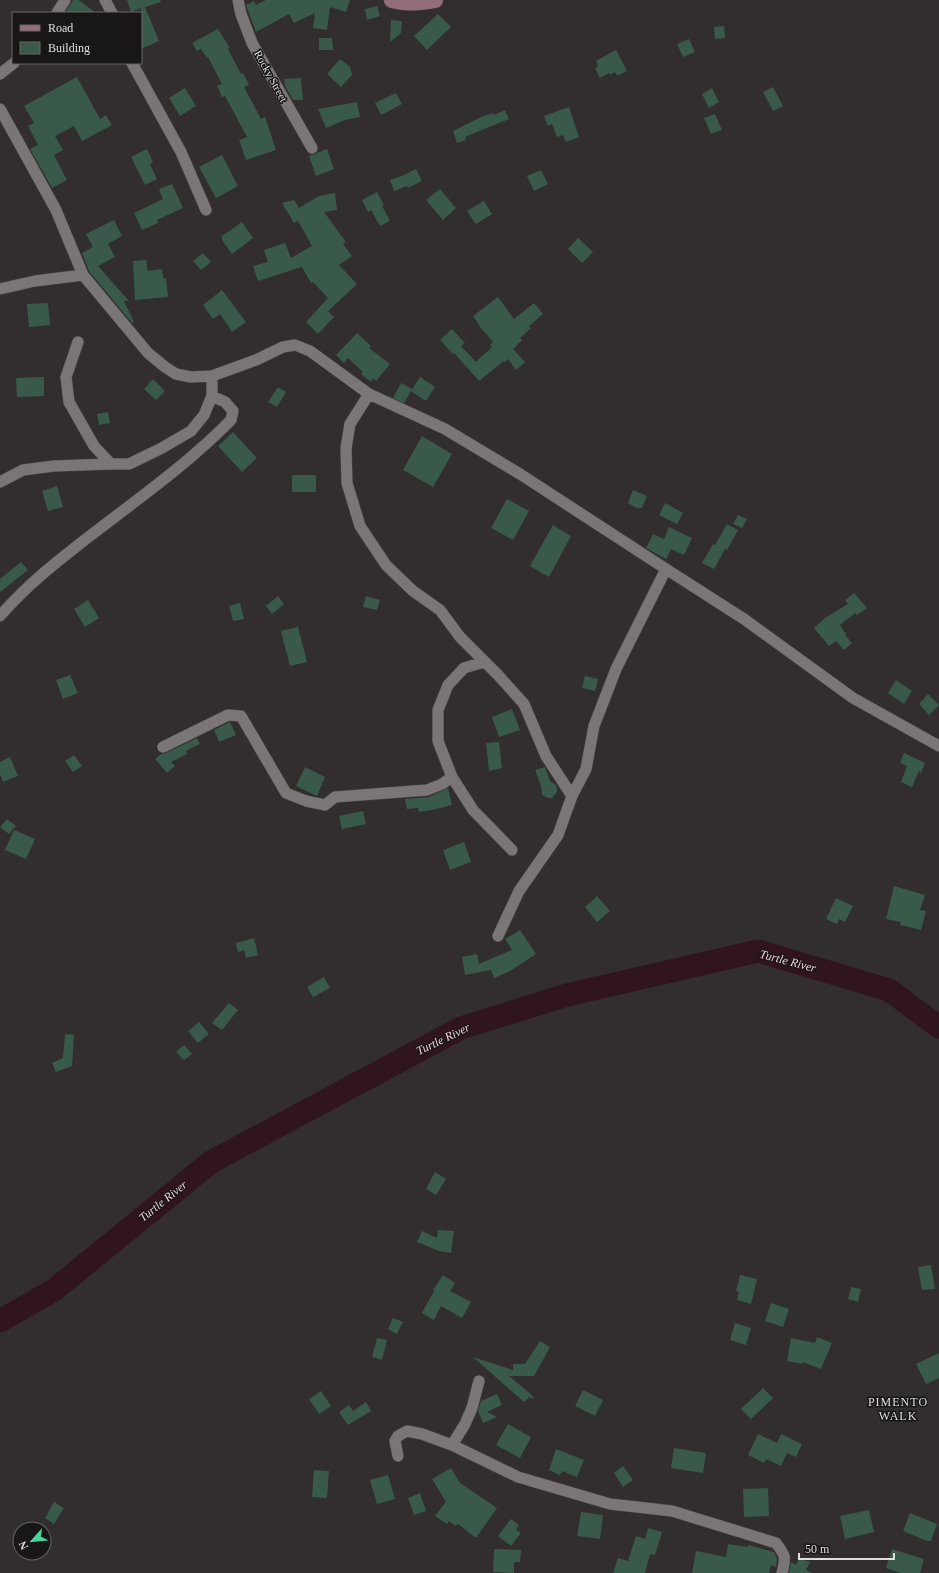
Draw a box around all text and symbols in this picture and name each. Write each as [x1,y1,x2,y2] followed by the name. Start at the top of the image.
[12,12,142,64] legend
[48,21,73,35] text: Road
[48,41,90,55] text: Building
[252,48,290,104] street label: Rocky Street
[758,947,818,975] water label: Turtle River
[414,1020,472,1058] water label: Turtle River
[136,1177,190,1225] water label: Turtle River
[868,1395,928,1423] district label: PIMENTO WALK
[12,1521,52,1561] north arrow
[799,1535,894,1561] scale bar
[16,1539,30,1552] text: N
[805,1542,830,1556] text: 50 m

